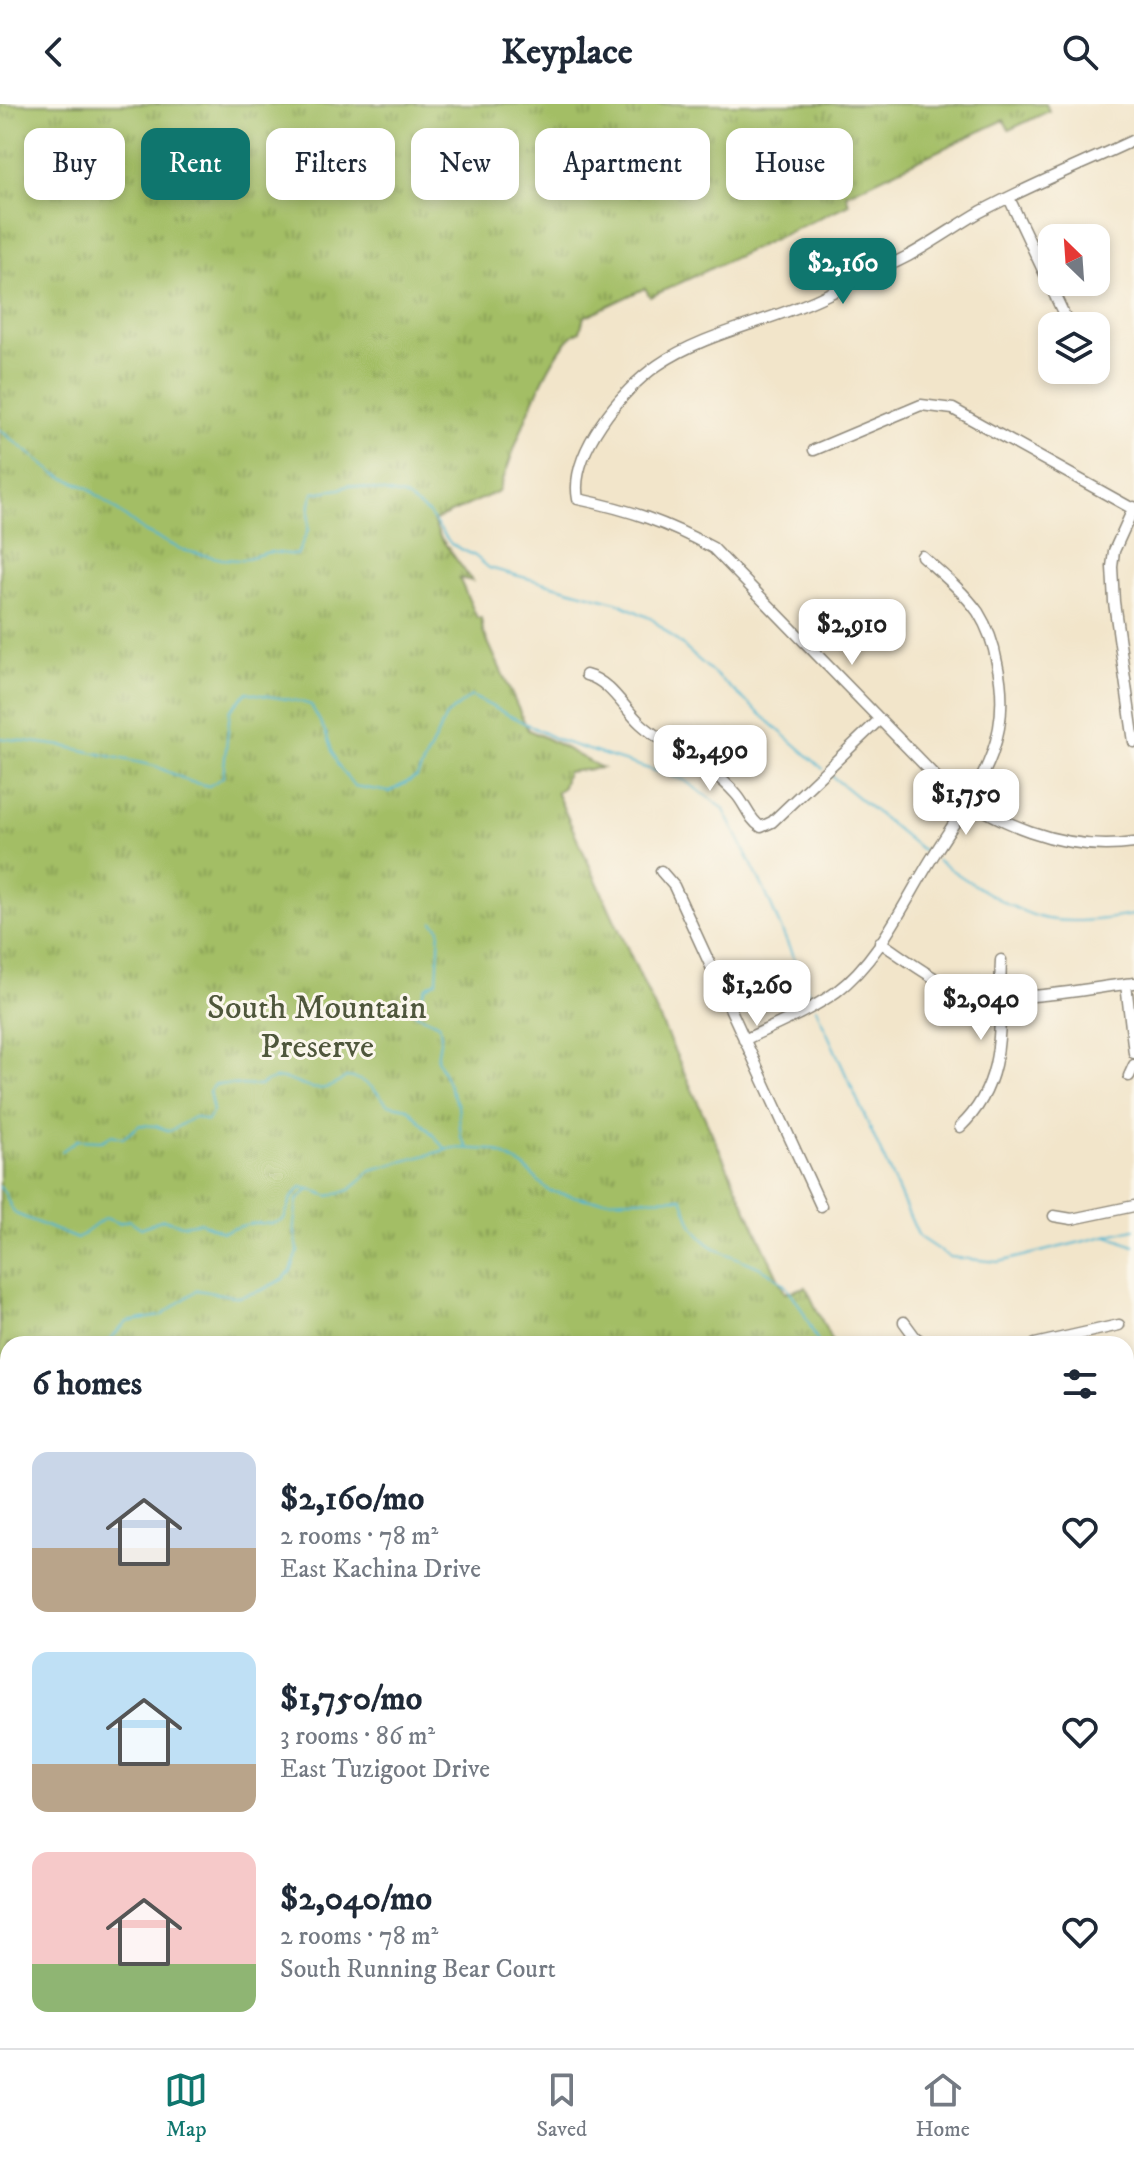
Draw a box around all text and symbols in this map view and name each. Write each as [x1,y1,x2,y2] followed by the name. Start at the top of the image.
[32,30,76,74] icon: back
[501,30,633,75] text: Keyplace
[1058,30,1102,74] icon: search
[24,128,125,200] chip: Buy
[141,128,250,200] chip: Rent
[266,128,395,200] chip: Filters
[411,128,519,200] chip: New
[535,128,710,200] chip: Apartment
[726,128,853,200] chip: House
[1038,224,1110,296] north arrow
[1038,224,1110,384] map controls
[778,238,908,306] pin: $2,160
[807,247,879,280] text: $2,160
[1038,312,1110,384] button: layers
[787,599,917,667] pin: $2,910
[817,608,887,641] text: $2,910
[645,725,775,793] pin: $2,490
[672,734,748,767] text: $2,490
[901,769,1031,837] pin: $1,750
[931,778,1001,811] text: $1,750
[692,960,822,1028] pin: $1,260
[721,969,793,1002] text: $1,260
[916,974,1046,1042] pin: $2,040
[942,983,1020,1016] text: $2,040
[207,987,427,1068] park label: South Mountain Preserve
[1058,1362,1102,1406] icon: filters
[32,1363,142,1405] text: 6 homes
[280,1478,424,1520] text: $2,160/mo
[96,1484,192,1580] icon: home
[1058,1510,1102,1554] icon: heart
[280,1520,438,1553] text: 2 rooms · 78 m²
[280,1553,481,1586] text: East Kachina Drive
[280,1678,422,1720] text: $1,750/mo
[96,1684,192,1780] icon: home
[1058,1710,1102,1754] icon: heart
[280,1720,435,1753] text: 3 rooms · 86 m²
[280,1753,490,1786] text: East Tuzigoot Drive
[280,1878,432,1920] text: $2,040/mo
[96,1884,192,1980] icon: home
[1058,1910,1102,1954] icon: heart
[280,1920,438,1953] text: 2 rooms · 78 m²
[280,1953,556,1986] text: South Running Bear Court
[164,2068,208,2143] tab: Map
[537,2068,587,2143] tab: Saved
[915,2068,970,2143] tab: Home

